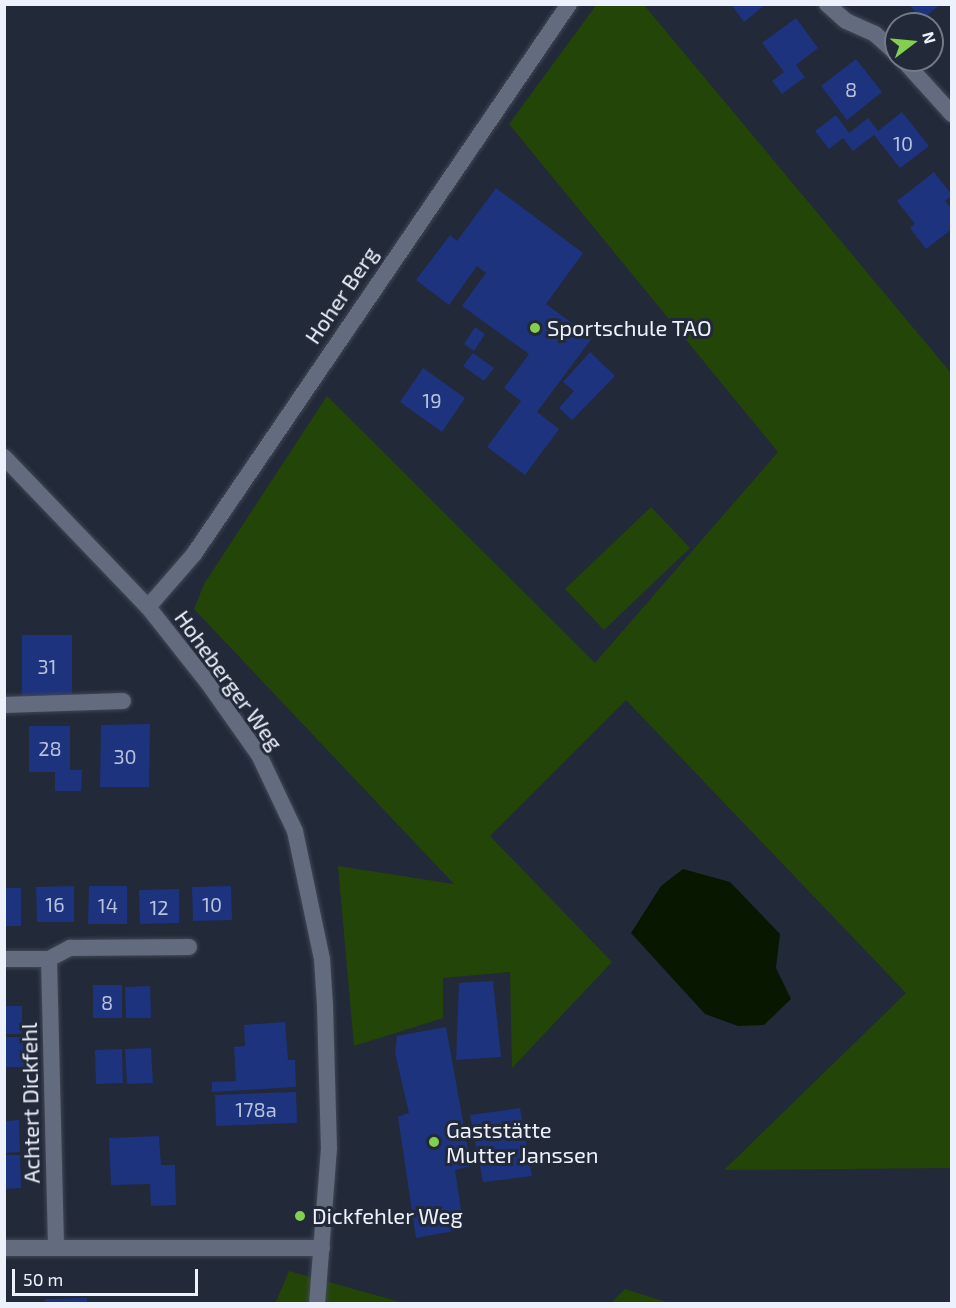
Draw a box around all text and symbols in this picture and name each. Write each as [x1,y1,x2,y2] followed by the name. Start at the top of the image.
[884,12,944,72] north arrow
[919,29,941,46] text: N
[845,77,857,101] house number: 8
[893,131,913,155] house number: 10
[299,241,383,349] street label: Hoher Berg
[547,315,712,341] place label: Sportschule TAO
[528,321,542,335] marker: Sportschule TAO
[422,388,442,412] house number: 19
[169,605,289,755] street label: Hoheberger Weg
[37,654,57,678] house number: 31
[38,736,62,760] house number: 28
[113,744,137,768] house number: 30
[45,892,65,916] house number: 16
[202,892,222,916] house number: 10
[98,893,118,917] house number: 14
[149,895,169,919] house number: 12
[101,990,113,1014] house number: 8
[15,1022,45,1184] street label: Achtert Dickfehl
[235,1097,277,1121] house number: 178a
[446,1116,599,1168] place label: Gaststätte Mutter Janssen
[427,1135,441,1149] marker: Gaststätte Mutter Janssen
[312,1203,463,1229] place label: Dickfehler Weg
[293,1209,307,1223] marker: Dickfehler Weg
[15,1257,201,1295] scale bar
[23,1268,63,1290] text: 50 m

